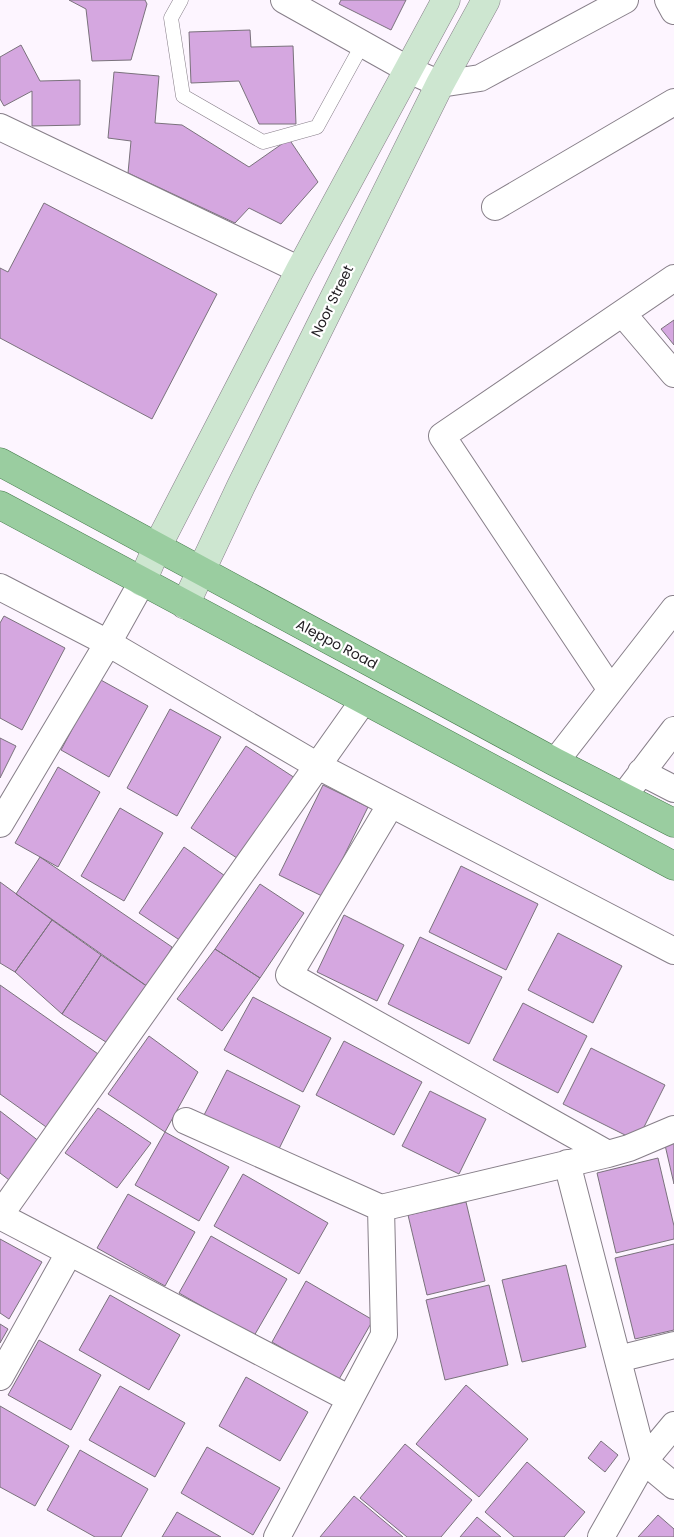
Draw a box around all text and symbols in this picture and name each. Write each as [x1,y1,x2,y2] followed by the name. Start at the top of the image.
[306,262,358,340] street label: Noor Street
[293,614,381,674] street label: Aleppo Road

